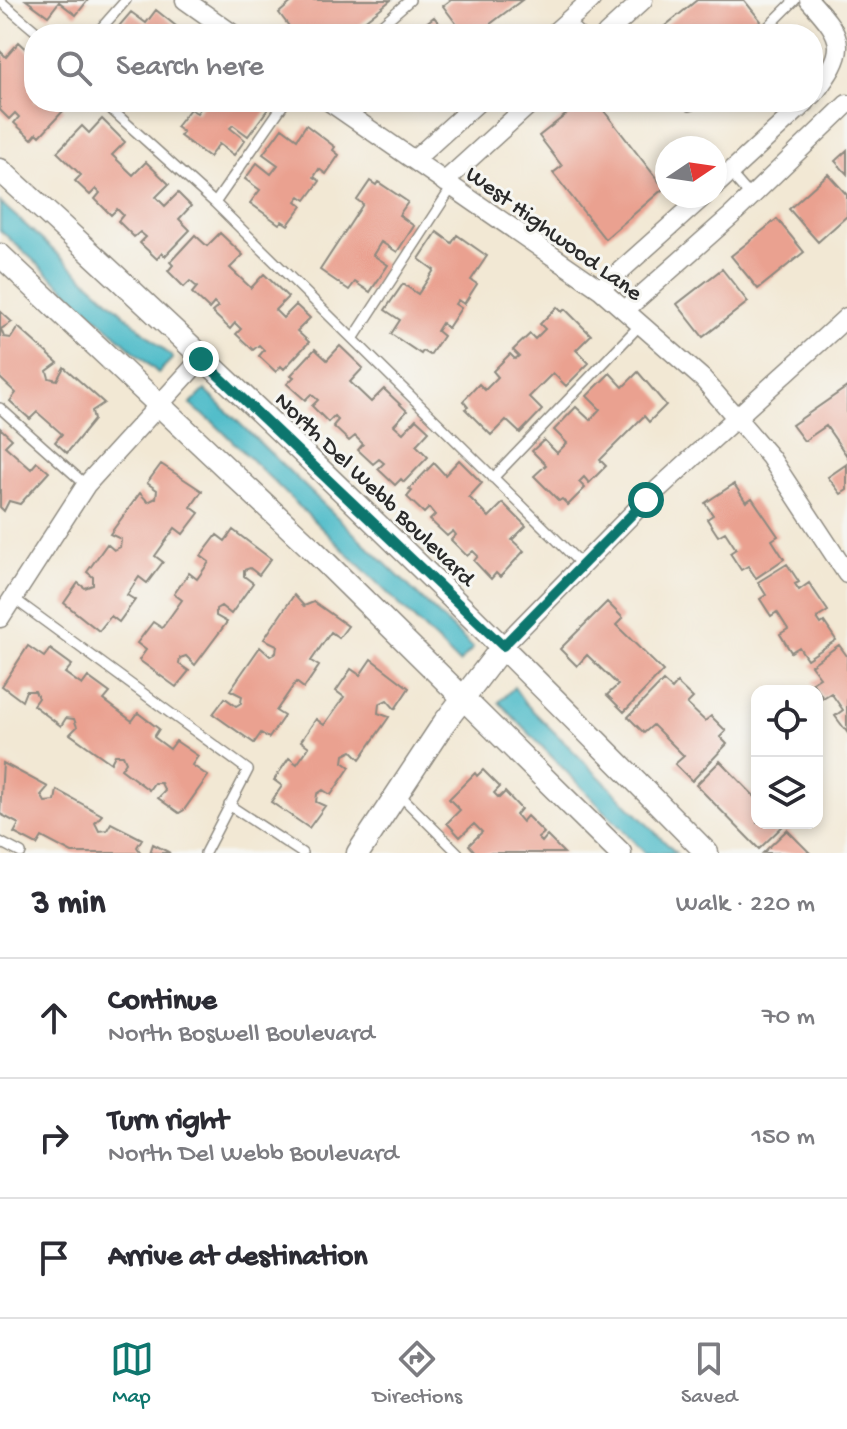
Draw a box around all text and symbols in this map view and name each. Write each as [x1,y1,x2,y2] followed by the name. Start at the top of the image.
[24,24,823,112] search box
[52,46,96,90] icon: search
[116,51,264,86] text: Search here
[655,136,727,208] north arrow
[459,161,648,309] street label: West Highwood Lane
[183,341,219,377] route end
[267,387,481,595] street label: North Del Webb Boulevard
[628,482,664,518] route start
[751,685,823,829] map controls
[751,685,823,757] button: locate
[751,757,823,829] button: layers
[32,885,105,925] text: 3 min
[676,890,815,921] text: Walk · 220 m
[108,985,217,1020] text: Continue
[32,996,76,1040] icon: ahead
[762,1003,815,1034] text: 70 m
[108,1020,374,1051] text: North Boswell Boulevard
[108,1105,228,1140] text: Turn right
[32,1116,76,1160] icon: right
[751,1123,815,1154] text: 150 m
[108,1140,398,1171] text: North Del Webb Boulevard
[32,1236,76,1280] icon: arrive
[108,1241,368,1276] text: Arrive at destination
[110,1337,154,1411] tab: Map
[373,1337,462,1411] tab: Directions
[681,1337,737,1411] tab: Saved

